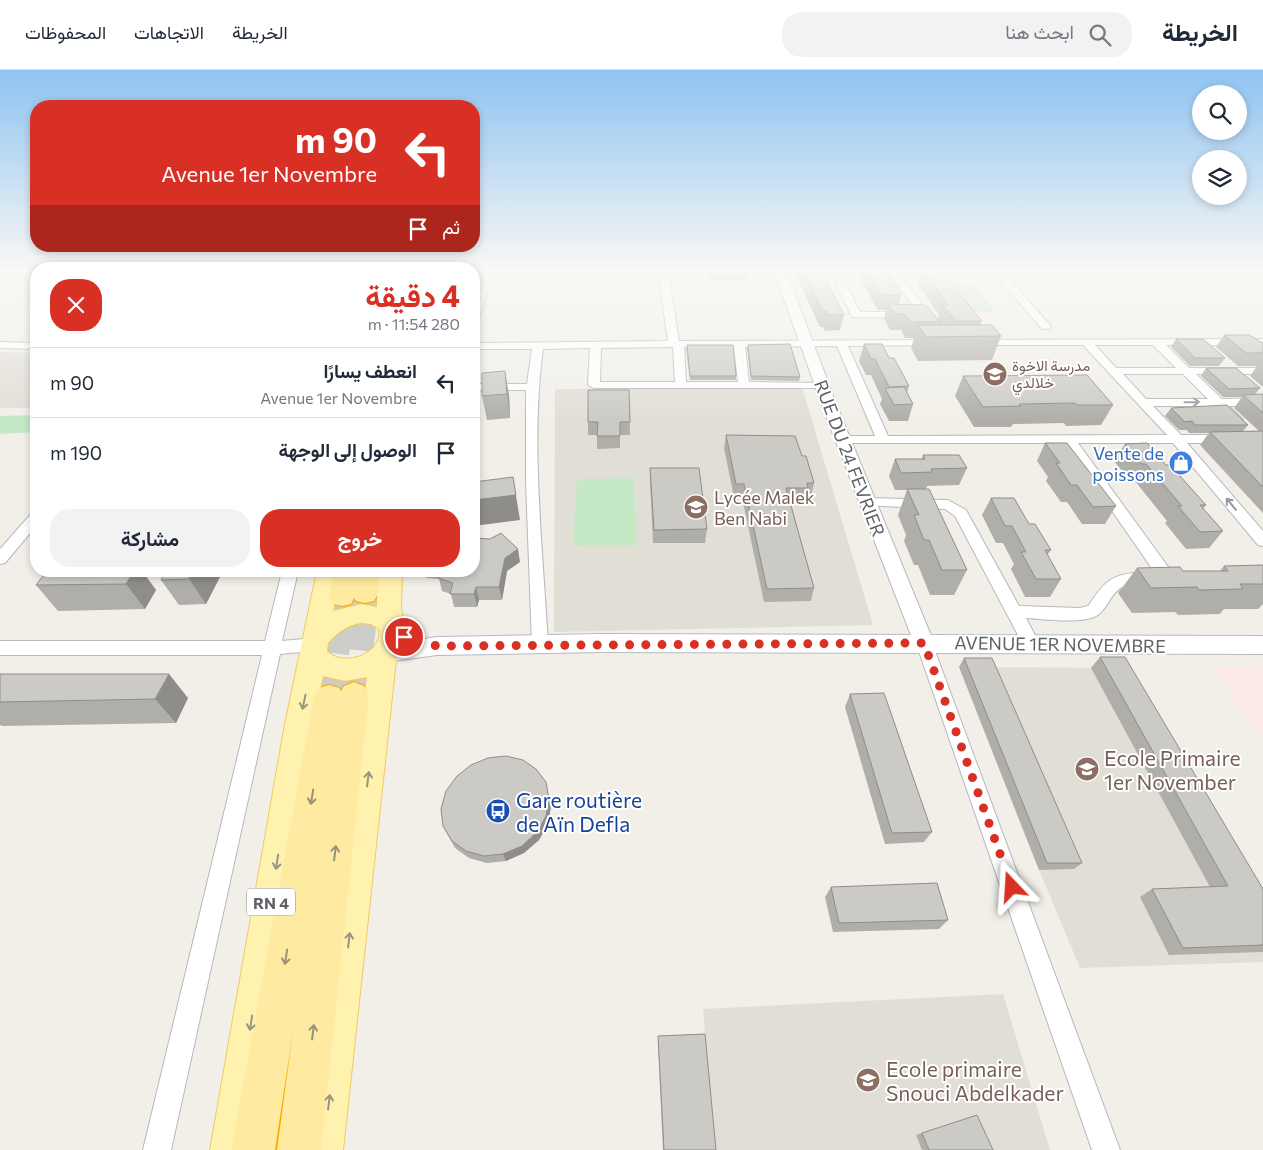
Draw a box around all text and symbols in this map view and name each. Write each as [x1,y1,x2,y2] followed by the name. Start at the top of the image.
[782,12,1132,57] search box
[1162,17,1238,46] text: الخريطة
[1005,20,1074,43] text: ابحث هنا
[25,21,106,43] text: المحفوظات
[134,21,204,43] text: الاتجاهات
[232,21,288,43] text: الخريطة
[1086,21,1114,49] icon: search
[1192,85,1247,205] map controls
[1192,85,1247,140] button: search
[295,117,377,160] text: 90 m
[395,120,460,185] icon: left
[1192,150,1247,205] button: layers
[161,160,377,187] text: Avenue 1er Novembre
[404,215,432,243] icon: arrive
[442,215,460,238] text: ثم
[365,276,460,313] text: 4 دقيقة
[50,279,102,331] button: close
[368,314,460,333] text: 280 m · 11:54
[1012,356,1090,396] place label: مدرسة الاخوة خلالدي
[323,359,417,382] text: انعطف يسارًا
[982,361,1008,387] school or university icon: مدرسة الاخوة خلالدي
[432,369,460,397] icon: left
[50,371,94,394] text: 90 m
[810,377,890,539] street label: RUE DU 24 FEVRIER
[260,388,417,407] text: Avenue 1er Novembre
[1183,397,1199,407] one-way arrow
[278,438,417,461] text: الوصول إلى الوجهة
[432,439,460,467] icon: arrive
[50,441,102,464] text: 190 m
[1092,442,1164,485] place label: Vente de poissons
[1168,450,1194,476] shop icon: Vente de poissons
[714,486,815,529] place label: Lycée Malek Ben Nabi
[683,494,709,520] school or university icon: Lycée Malek Ben Nabi
[1226,498,1237,511] one-way arrow
[50,509,250,567] button: مشاركة
[260,509,460,567] button: خروج
[383,616,425,658] pin
[390,623,418,651] icon: arrive
[954,631,1166,657] street label: AVENUE 1ER NOVEMBRE
[299,694,308,710] one-way arrow
[1104,745,1241,794] place label: Ecole Primaire 1er November
[1074,756,1100,782] school or university icon: Ecole Primaire 1er November
[363,771,373,787] one-way arrow
[516,787,642,836] place label: Gare routière de Aïn Defla
[307,788,317,804] one-way arrow
[485,798,511,824] bus stop icon: Gare routière de Aïn Defla
[330,846,340,862] one-way arrow
[272,854,282,870] one-way arrow
[985,860,1037,912] position arrow
[247,889,295,916] road number: RN 4
[344,933,354,949] one-way arrow
[280,949,290,965] one-way arrow
[246,1014,256,1030] one-way arrow
[308,1024,318,1040] one-way arrow
[886,1056,1064,1105] place label: Ecole primaire Snouci Abdelkader
[855,1067,881,1093] school or university icon: Ecole primaire Snouci Abdelkader
[324,1094,334,1110] one-way arrow

